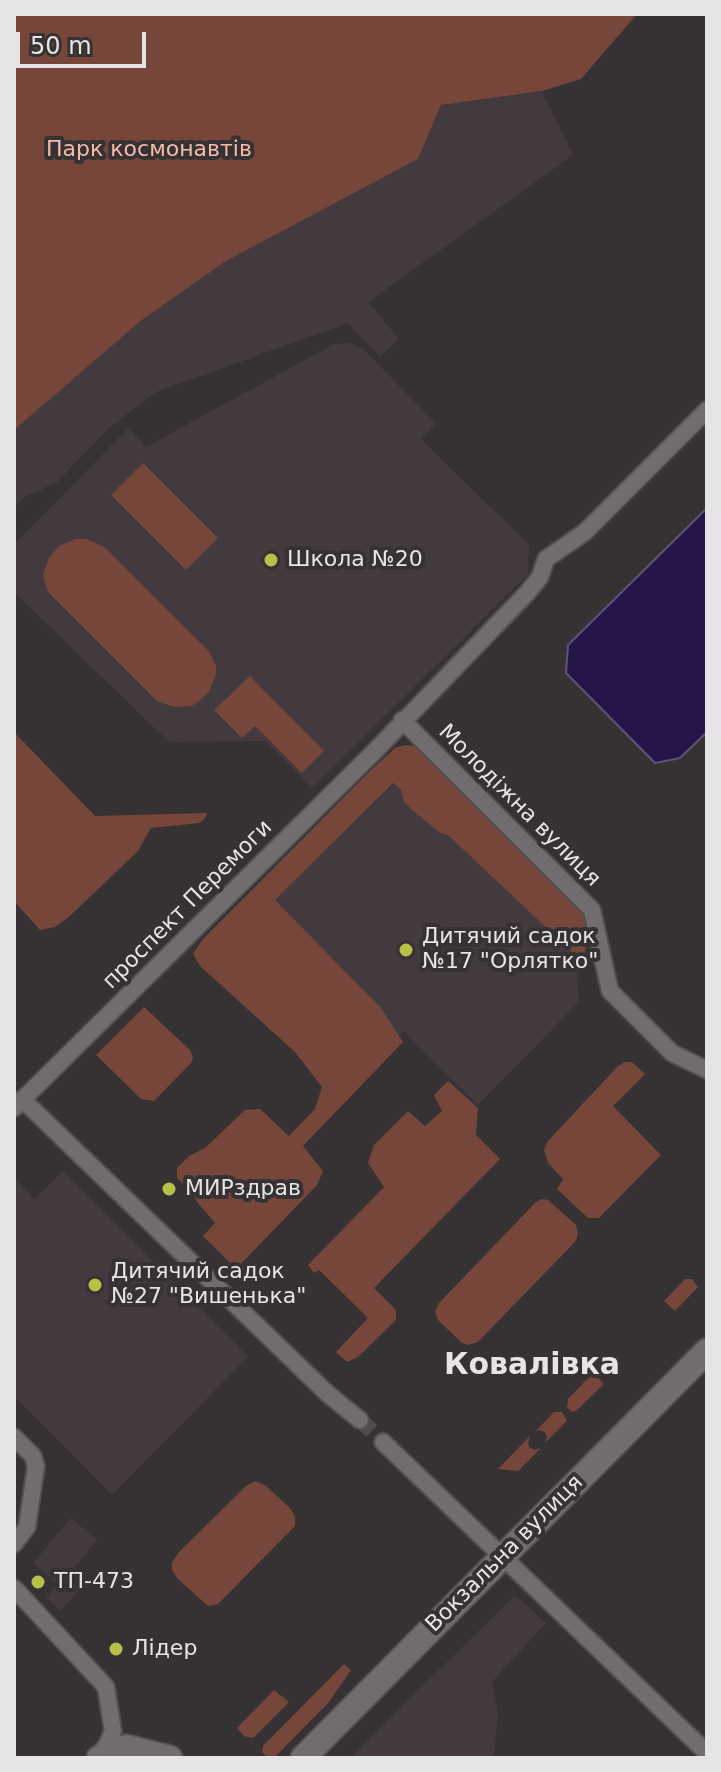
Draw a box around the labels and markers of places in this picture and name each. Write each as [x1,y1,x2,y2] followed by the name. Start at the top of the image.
[287,547,423,573] place label: Школа №20
[262,551,280,569] marker: Школа №20
[422,924,598,976] place label: Дитячий садок №17 "Орлятко"
[397,941,415,959] marker: Дитячий садок №17 "Орлятко"
[185,1176,301,1202] place label: МИРздрав
[160,1180,178,1198] marker: МИРздрав
[111,1259,306,1310] place label: Дитячий садок №27 "Вишенька"
[86,1276,104,1294] marker: Дитячий садок №27 "Вишенька"
[54,1569,134,1595] place label: ТП-473
[29,1573,47,1591] marker: ТП-473
[132,1636,197,1662] place label: Лідер
[107,1640,125,1658] marker: Лідер

